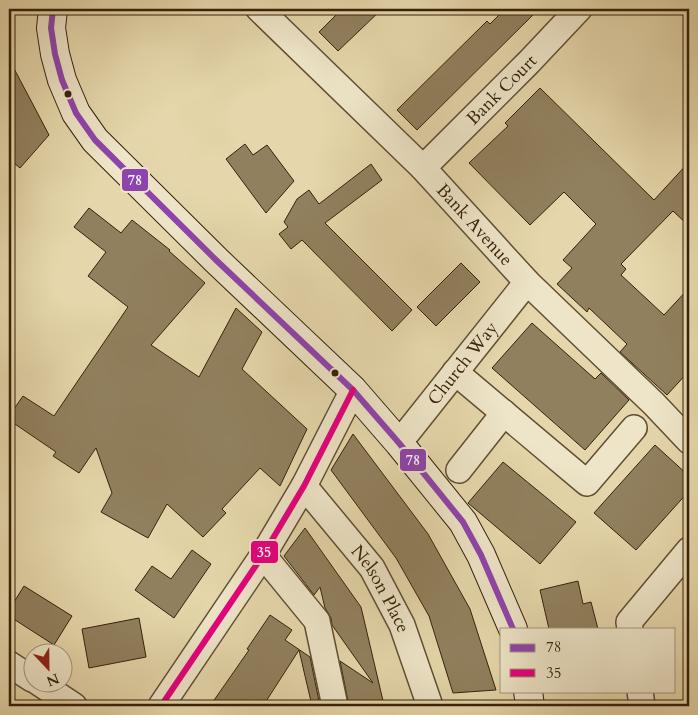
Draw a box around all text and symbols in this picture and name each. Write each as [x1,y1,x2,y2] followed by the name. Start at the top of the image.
[461,49,543,130] street label: Bank Court
[63,89,73,99] unlabelled marker
[121,168,149,192] line badge: 78
[128,171,142,190] text: 78
[431,178,519,271] street label: Bank Avenue
[421,316,504,410] street label: Church Way
[330,368,340,378] unlabelled marker
[399,448,427,472] line badge: 78
[406,451,420,470] text: 78
[345,539,416,636] street label: Nelson Place
[250,540,279,564] line badge: 35
[257,543,271,562] text: 35
[500,628,676,692] legend
[546,637,561,657] text: 78
[22,642,72,692] north arrow
[546,663,561,683] text: 35
[43,669,62,691] text: N

